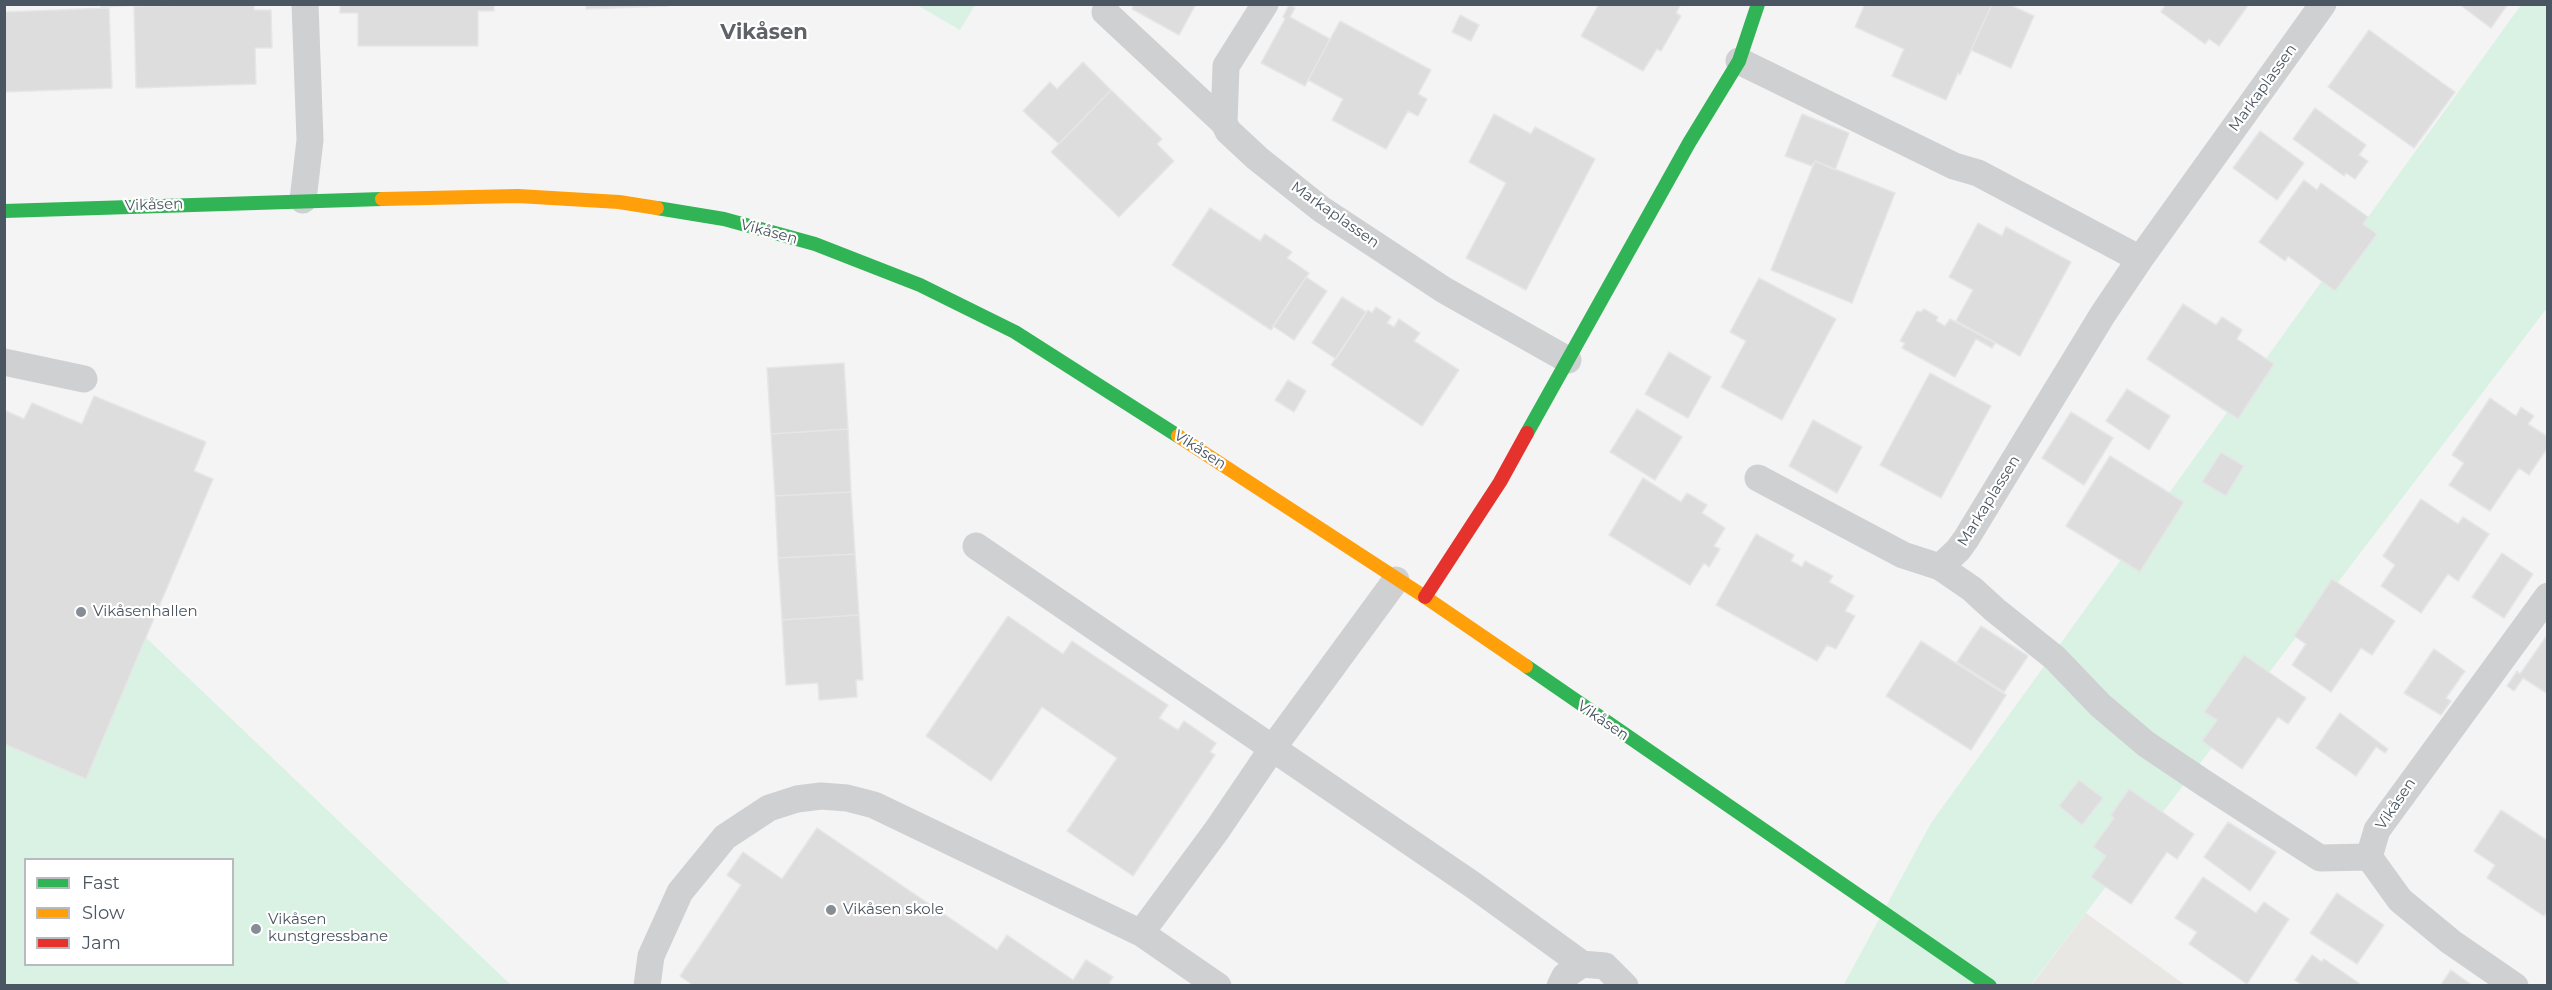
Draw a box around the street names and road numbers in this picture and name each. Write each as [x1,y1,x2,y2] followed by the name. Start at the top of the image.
[2225,41,2301,135] street label: Markaplassen
[1287,178,1383,252] street label: Markaplassen
[124,195,184,215] street label: Vikåsen
[738,216,800,248] street label: Vikåsen
[1171,427,1229,473] street label: Vikåsen
[1954,452,2024,550] street label: Markaplassen
[1574,697,1632,745] street label: Vikåsen
[2372,775,2420,833] street label: Vikåsen

